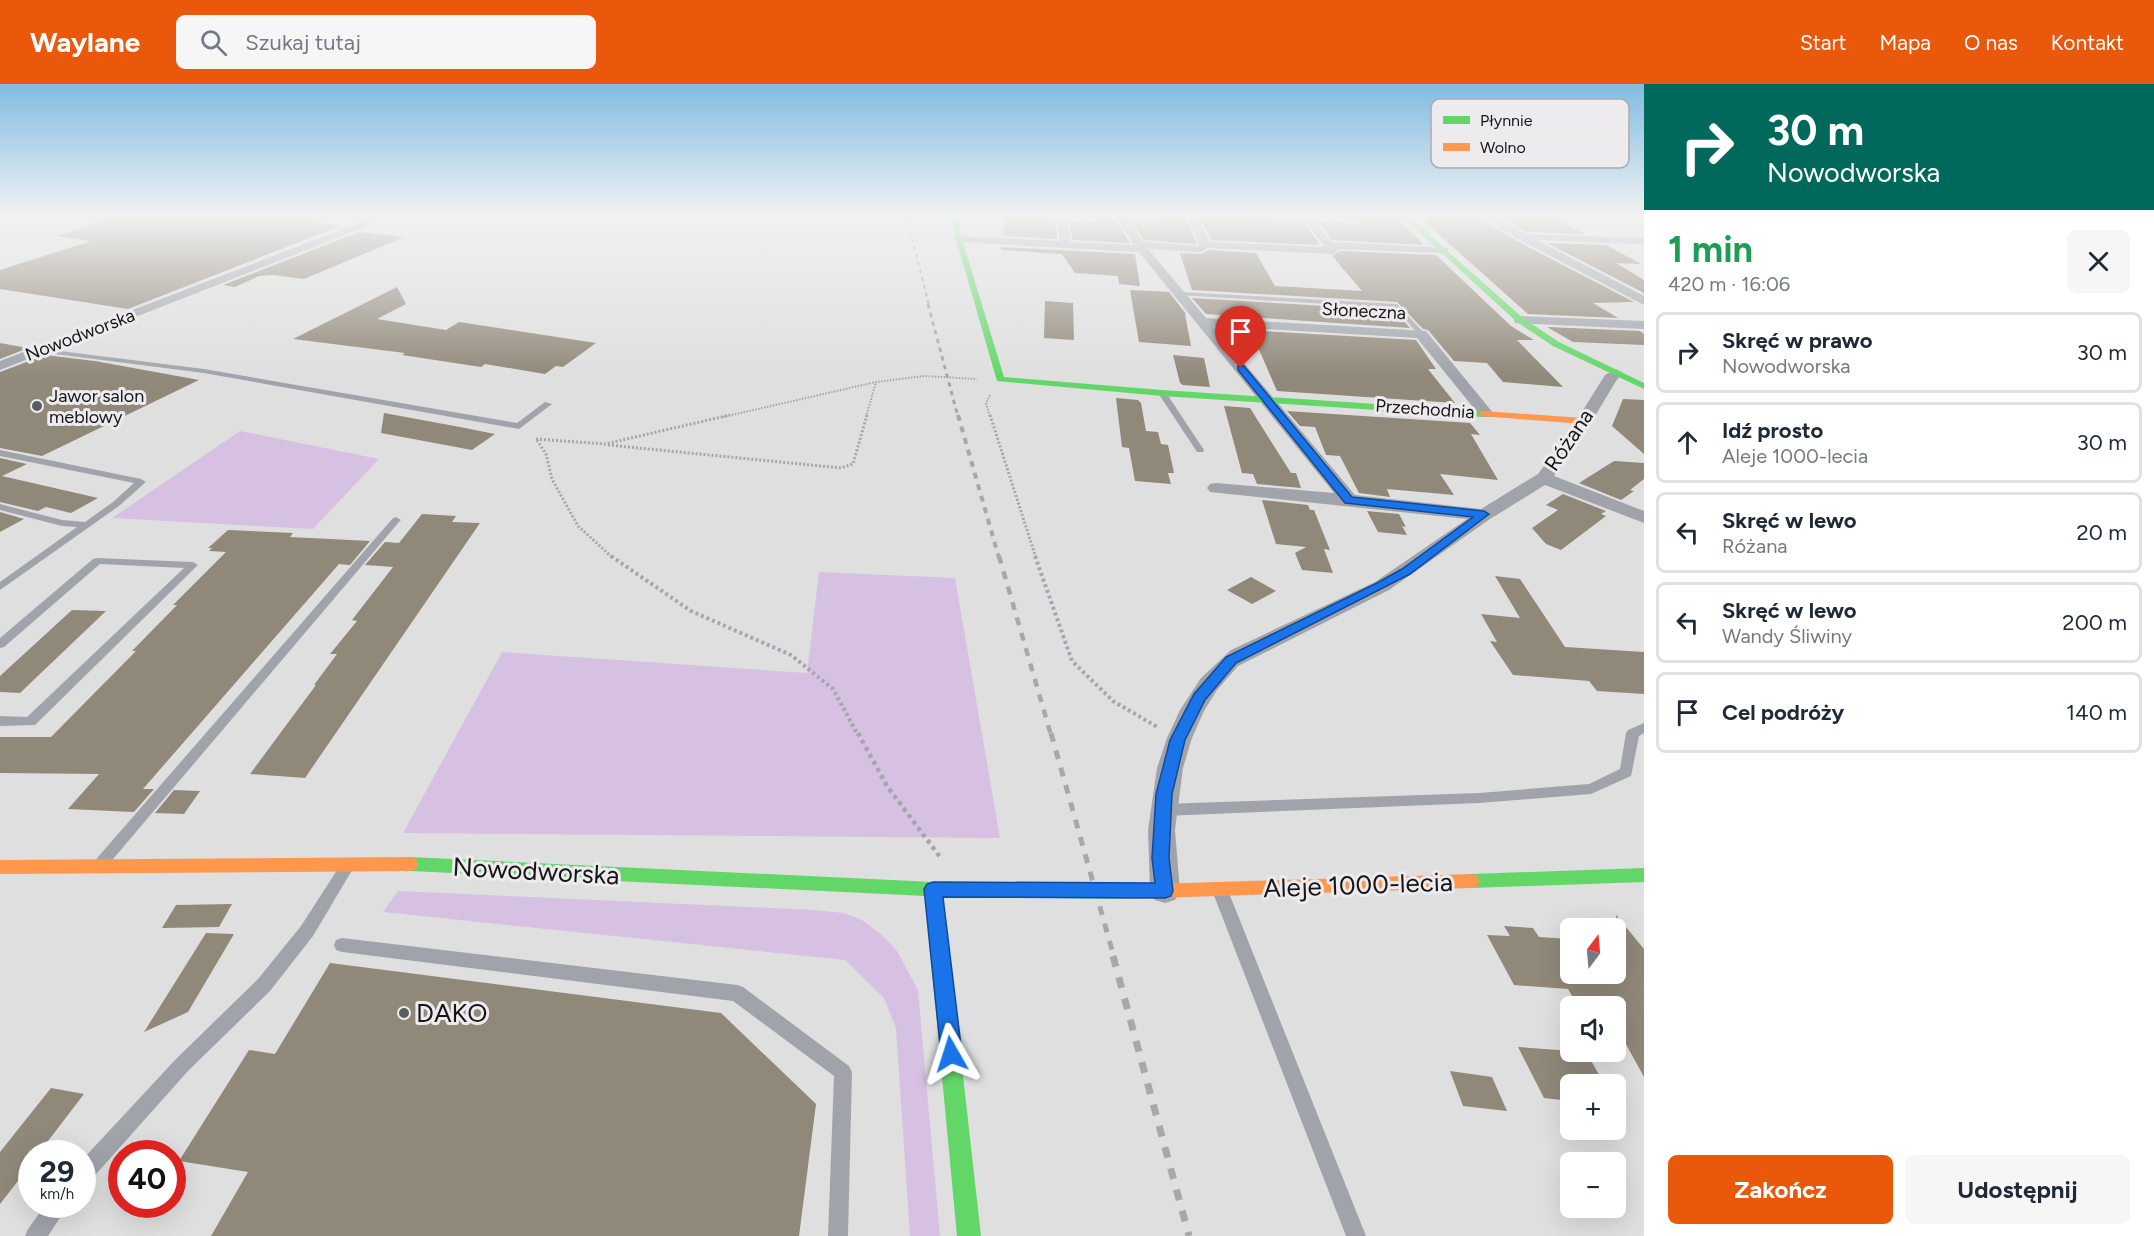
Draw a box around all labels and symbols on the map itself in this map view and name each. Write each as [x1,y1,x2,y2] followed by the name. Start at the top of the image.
[1431,99,1629,168] legend
[1480,111,1533,130] text: Płynnie
[1480,138,1526,157] text: Wolno
[1321,298,1407,324] street label: Słoneczna
[22,304,138,366] street label: Nowodworska
[1215,306,1266,368] pin
[49,385,144,428] place label: Jawor salon meblowy
[1375,395,1475,423] street label: Przechodnia
[30,399,44,413] marker: Jawor salon meblowy
[1539,404,1598,475] street label: Różana
[452,851,620,891] street label: Nowodworska
[1263,866,1453,904] street label: Aleje 1000-lecia
[1560,918,1626,984] north arrow
[416,997,488,1029] place label: DAKO
[397,1006,411,1020] marker: DAKO
[919,1022,983,1086] position arrow
[108,1140,186,1218] speed limit sign: 40

